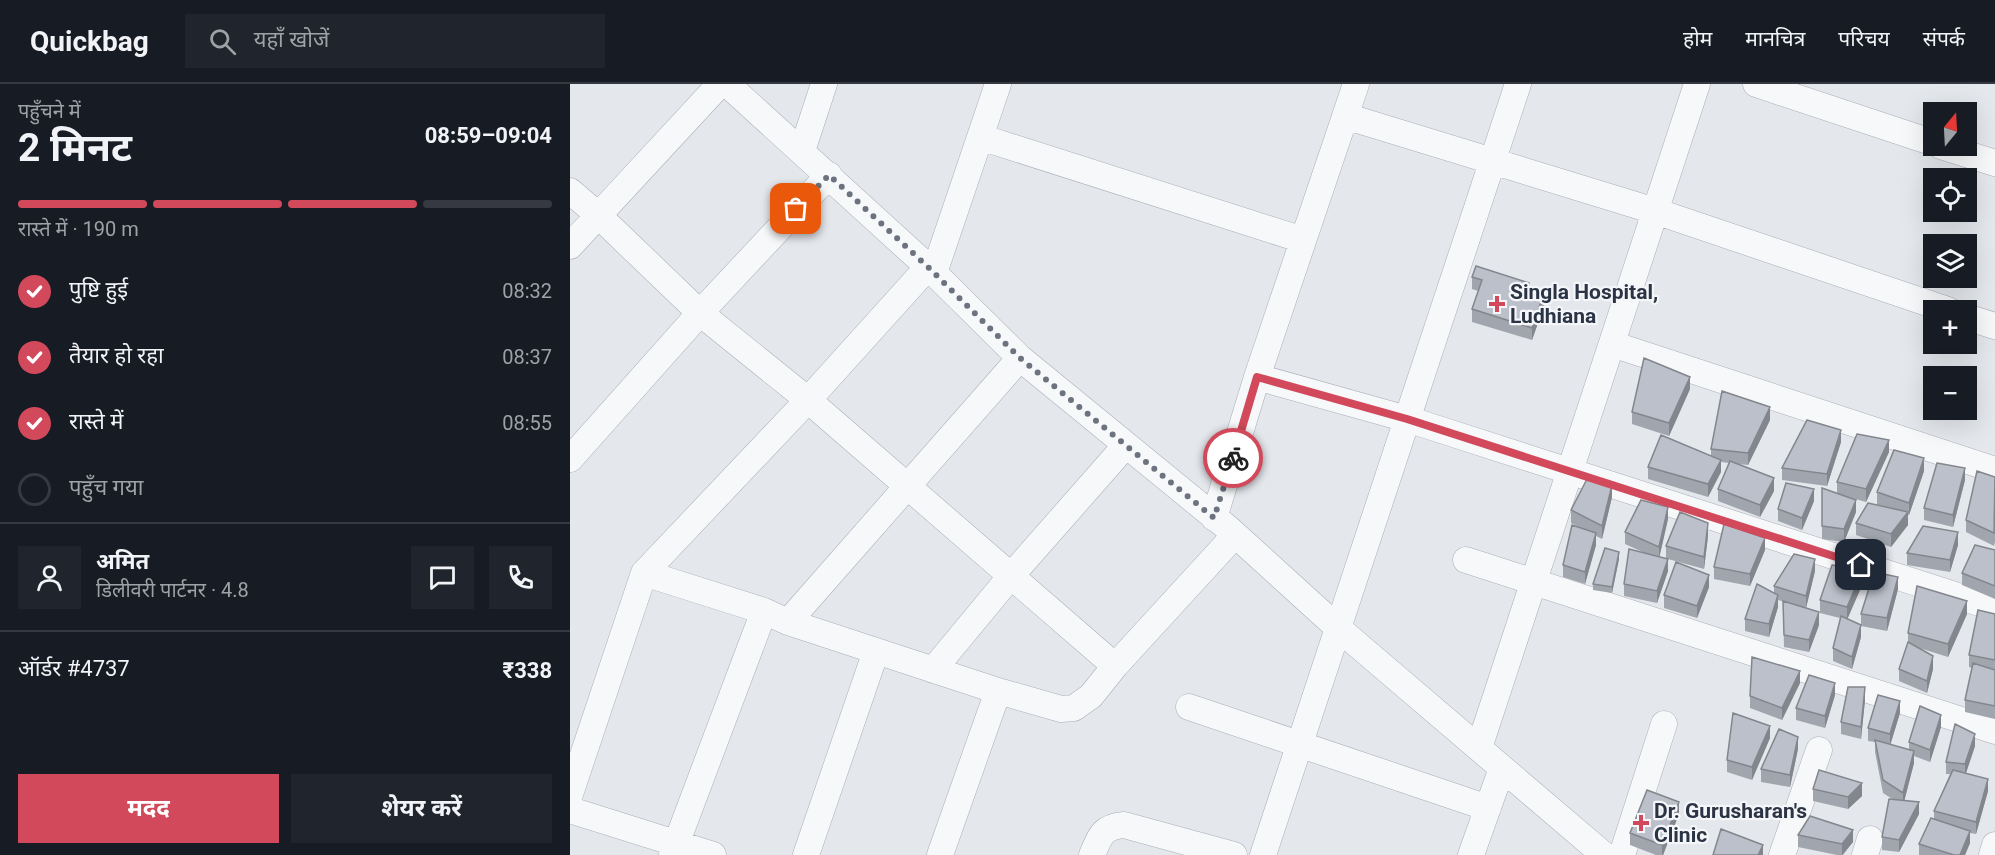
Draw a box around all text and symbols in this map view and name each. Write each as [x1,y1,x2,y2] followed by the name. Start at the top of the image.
[185,14,605,68] search box
[30,25,149,58] text: Quickbag
[206,25,239,58] icon: search
[254,27,329,52] text: यहाँ खोजें
[1683,27,1712,51] text: होम
[1745,27,1805,51] text: मानचित्र
[1838,27,1890,51] text: परिचय
[1923,27,1965,51] text: संपर्क
[18,99,81,123] text: पहुँचने में
[1923,102,1977,156] north arrow
[1923,102,1977,420] map controls
[425,123,552,148] text: 08:59–09:04
[18,125,132,171] text: 2 मिनट
[1923,168,1977,222] button: locate
[770,183,821,234] pin
[779,192,812,225] icon: bag
[18,217,139,241] text: रास्ते में · 190 m
[1923,234,1977,288] button: layers
[18,275,51,308] icon: check
[69,277,128,302] text: पुष्टि हुई
[502,279,552,303] text: 08:32
[1510,280,1658,328] place label: Singla Hospital, Ludhiana
[1488,295,1506,313] marker: Singla Hospital, Ludhiana
[1923,300,1977,354] button: +
[18,341,51,374] icon: check
[69,343,164,368] text: तैयार हो रहा
[502,345,552,369] text: 08:37
[1923,366,1977,420] button: −
[18,407,51,440] icon: check
[69,409,123,434] text: रास्ते में
[502,411,552,435] text: 08:55
[1203,428,1263,488] courier
[1217,442,1250,475] icon: bike
[69,475,143,500] text: पहुँच गया
[1835,539,1886,590] pin
[18,546,81,609] button: person
[411,546,474,609] button: chat
[489,546,552,609] button: phone
[1844,548,1877,581] icon: home
[96,549,149,574] text: अमित
[96,578,249,602] text: डिलीवरी पार्टनर · 4.8
[18,656,130,681] text: ऑर्डर #4737
[503,658,552,683] text: ₹338
[18,774,279,843] button: मदद
[291,774,552,843] button: शेयर करें
[1654,799,1807,847] place label: Dr. Gurusharan's Clinic
[1632,814,1650,832] marker: Dr. Gurusharan's Clinic

